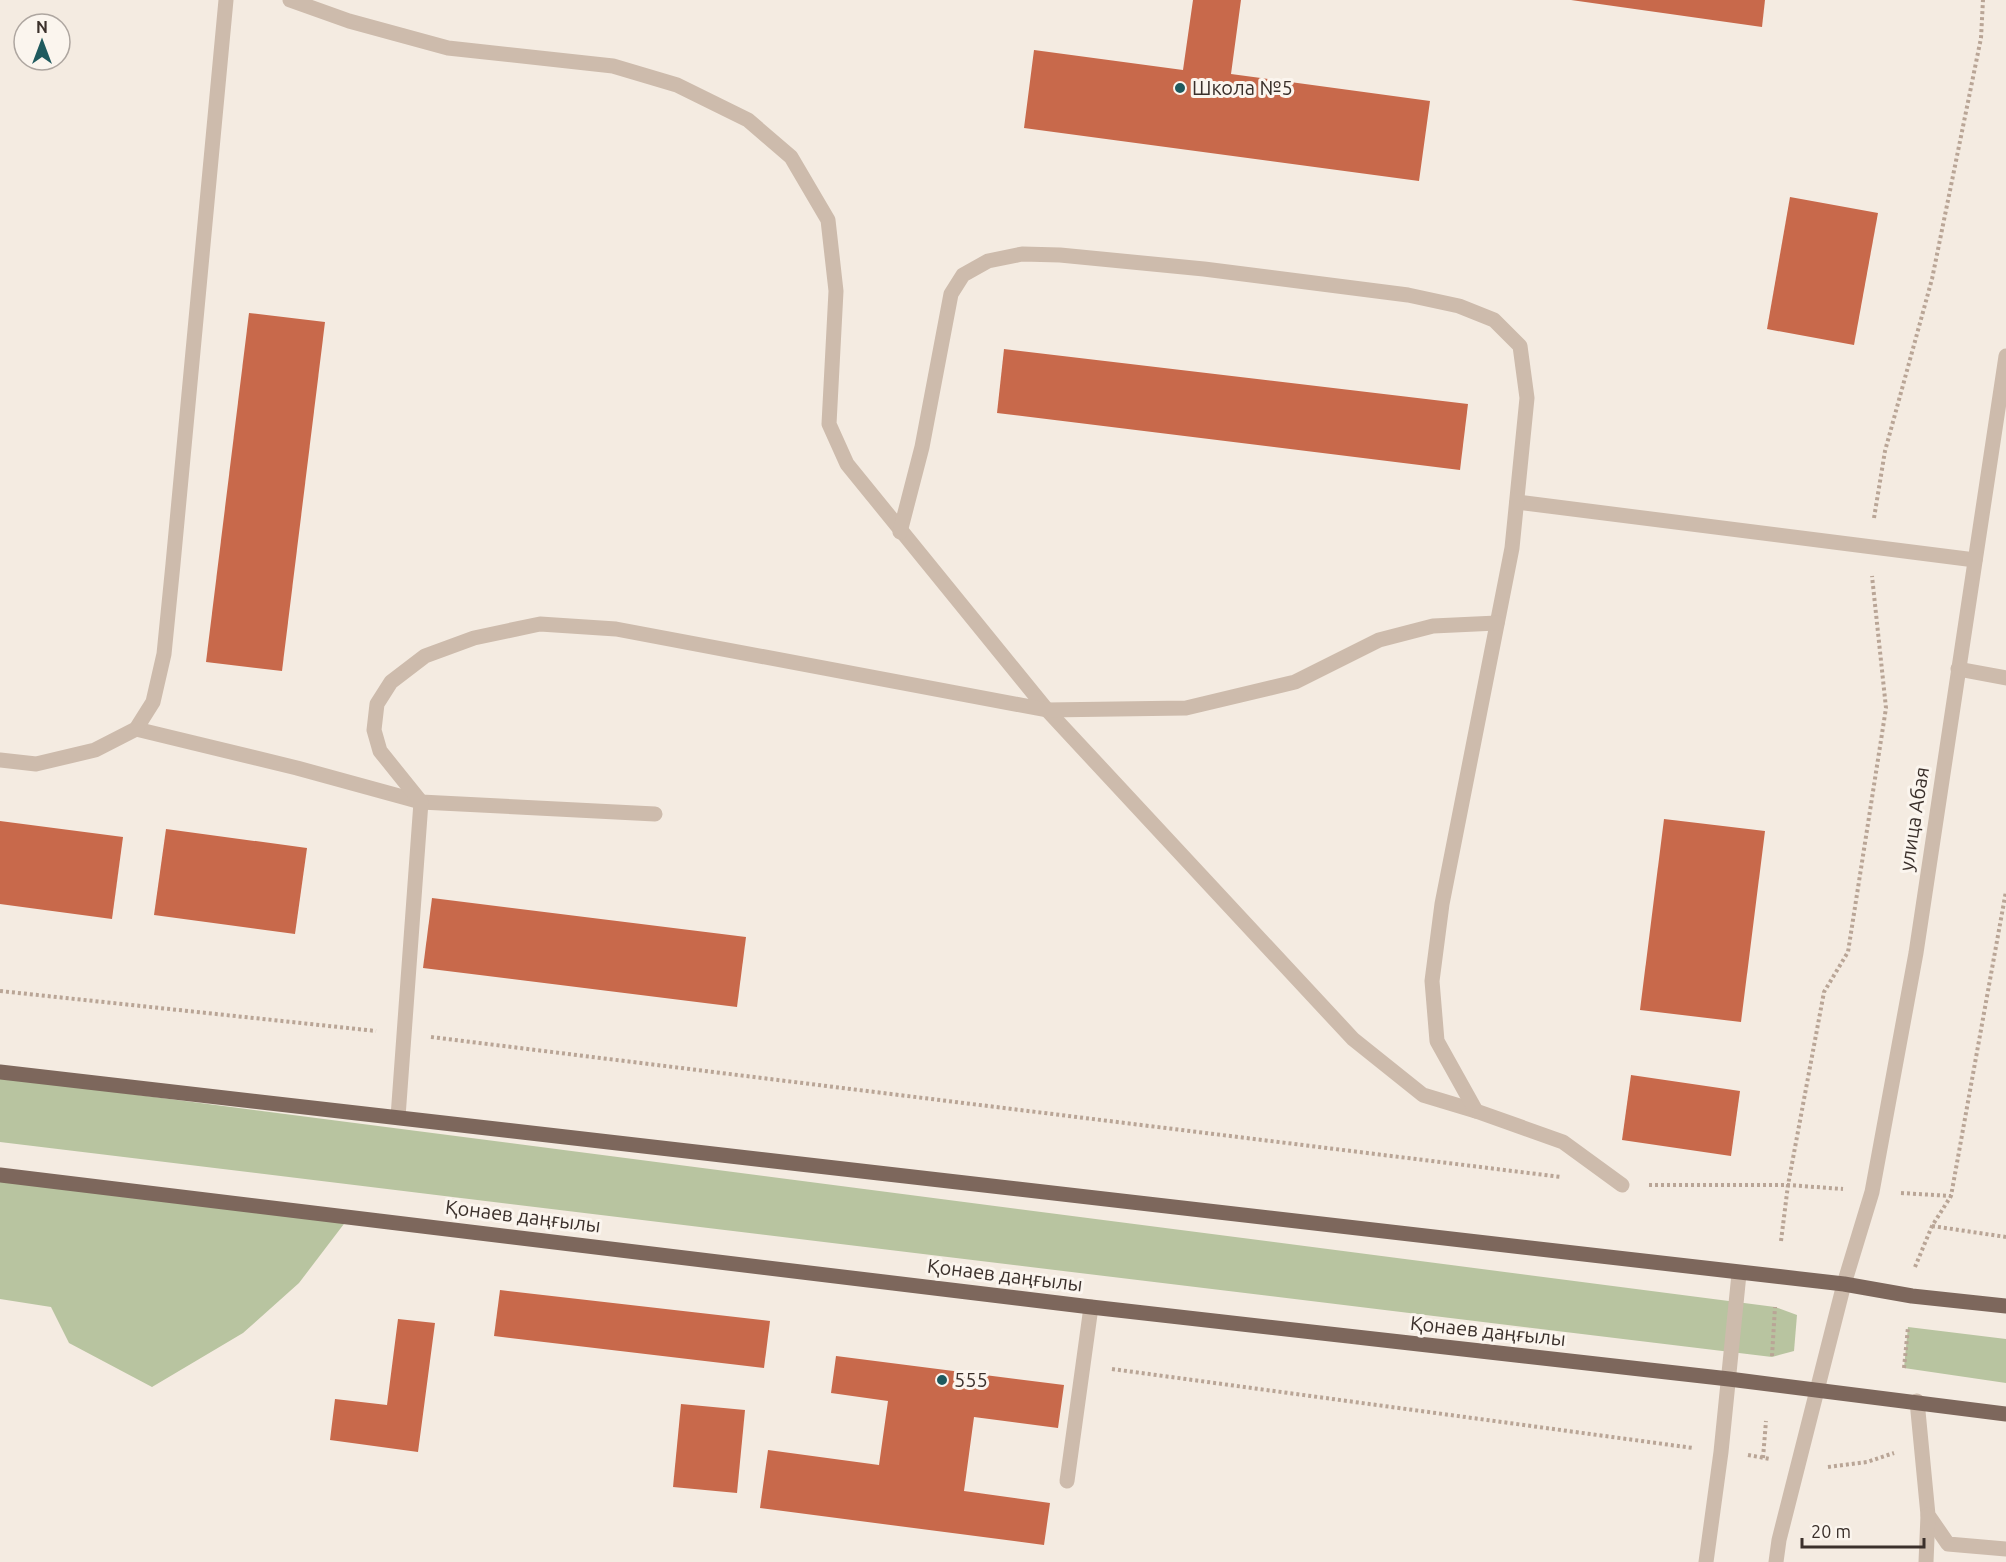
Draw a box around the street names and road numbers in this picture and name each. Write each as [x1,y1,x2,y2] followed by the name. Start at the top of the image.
[1894,765,1933,873] street label: улица Абая
[444,1195,602,1236] street label: Қонаев даңғылы
[926,1254,1084,1295] street label: Қонаев даңғылы
[1409,1311,1567,1350] street label: Қонаев даңғылы

